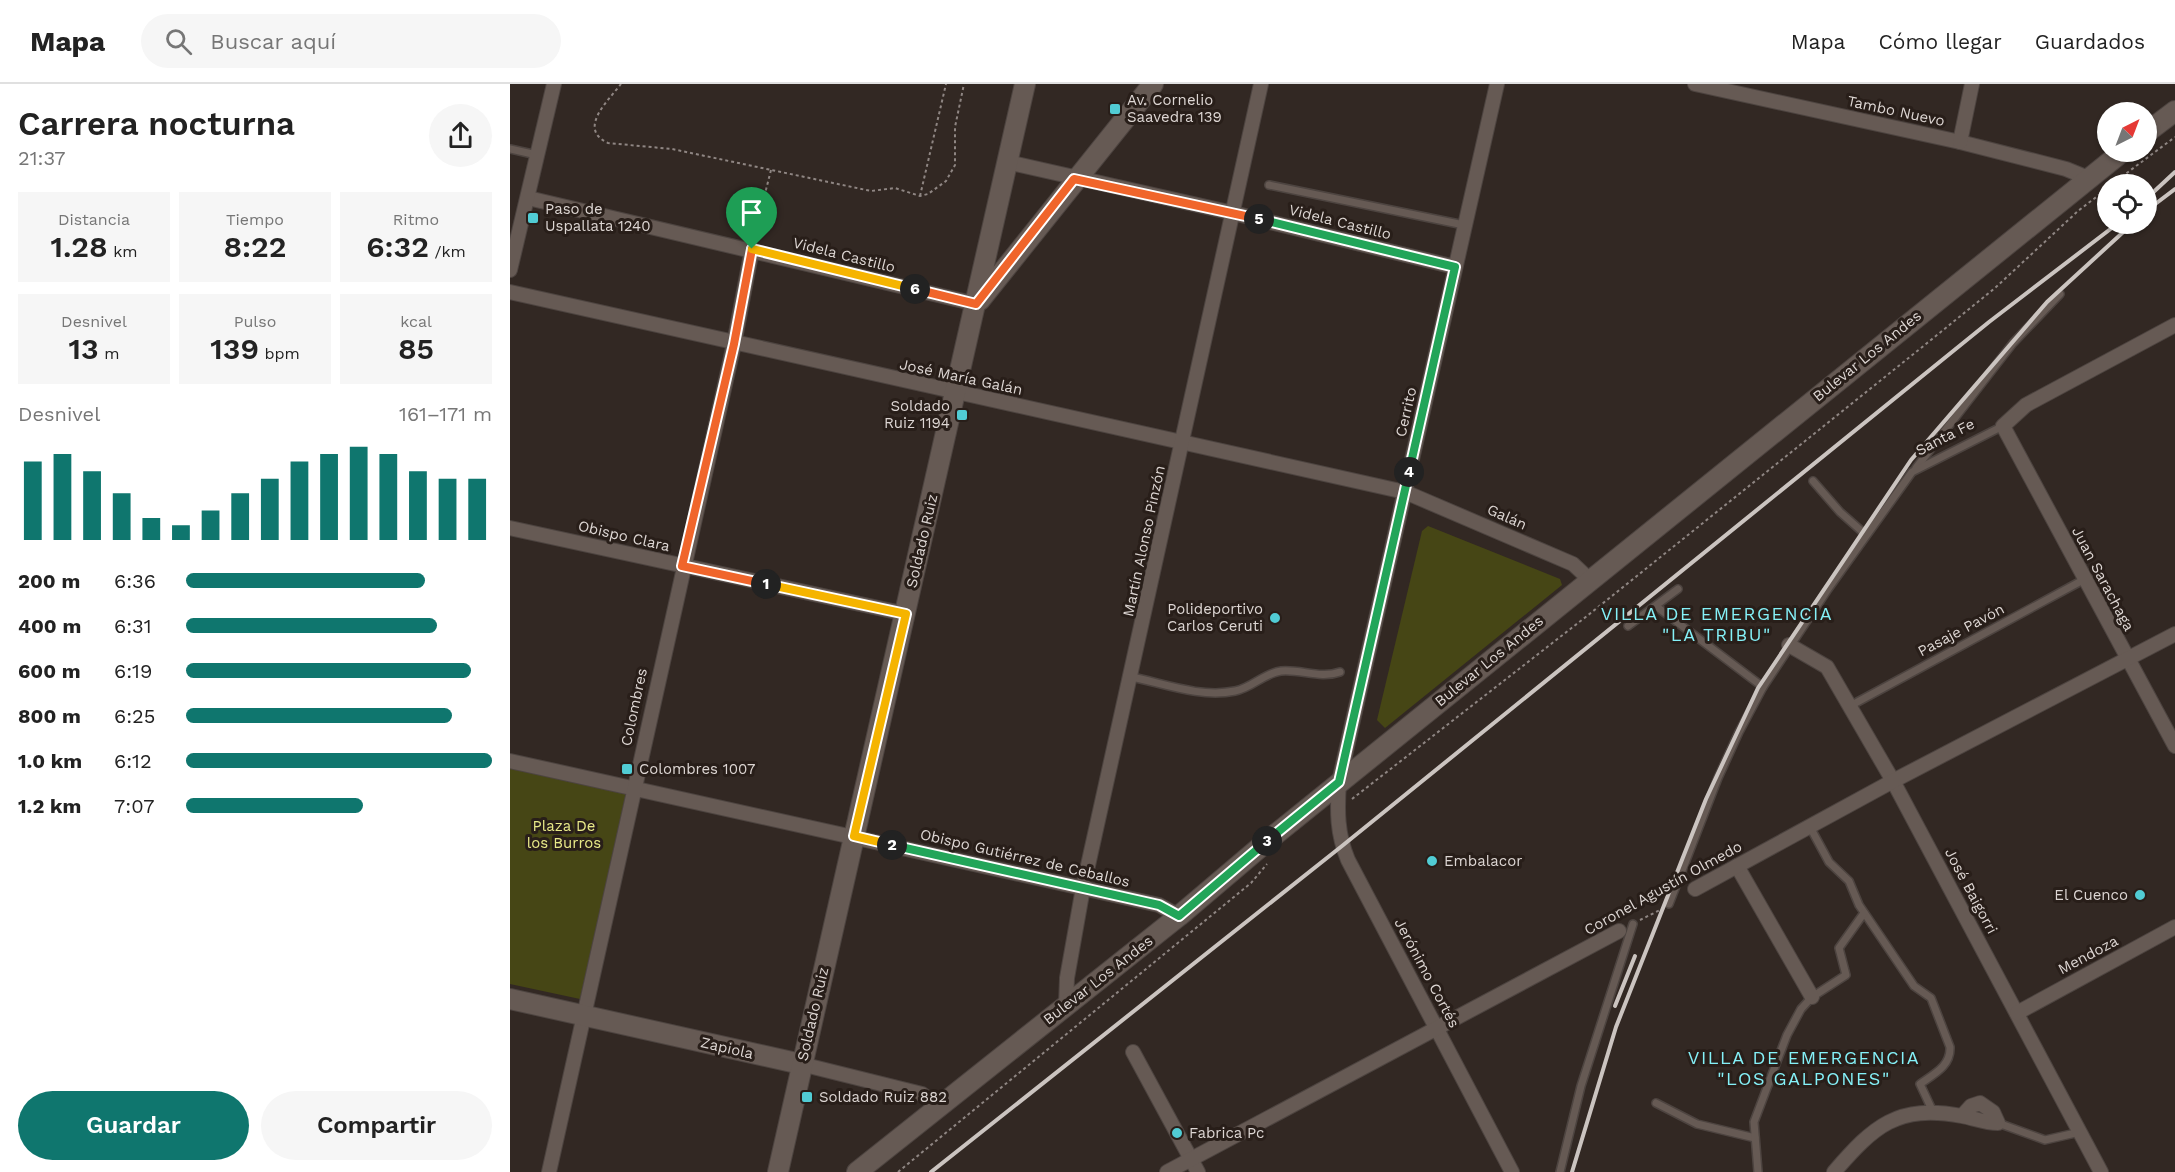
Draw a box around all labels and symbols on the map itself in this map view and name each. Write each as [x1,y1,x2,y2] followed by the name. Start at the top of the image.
[1127,91,1222,126] place label: Av. Cornelio Saavedra 139
[1846,92,1946,130] street label: Tambo Nuevo
[1108,102,1122,116] marker: Av. Cornelio Saavedra 139
[2097,102,2157,162] north arrow
[726,187,777,249] pin
[545,200,651,235] place label: Paso de Uspallata 1240
[1287,201,1393,243] street label: Videla Castillo
[1244,204,1274,234] pin: 5
[526,211,540,225] marker: Paso de Uspallata 1240
[791,234,897,276] street label: Videla Castillo
[900,274,930,304] pin: 6
[1809,307,1925,405] street label: Bulevar Los Andes
[898,355,1024,399] street label: José María Galán
[1392,385,1420,439] street label: Cerrito
[884,397,950,432] place label: Soldado Ruiz 1194
[955,408,969,422] marker: Soldado Ruiz 1194
[1913,415,1977,459] street label: Santa Fe
[1394,457,1424,487] pin: 4
[1119,464,1169,618] street label: Martín Alonso Pinzón
[902,492,942,590] street label: Soldado Ruiz
[1484,500,1530,534] street label: Galán
[576,517,672,555] street label: Obispo Clara
[2068,524,2138,635] street label: Juan Sarachaga
[751,569,781,599] pin: 1
[1167,600,1263,635] place label: Polideportivo Carlos Ceruti
[1915,600,2007,660] street label: Pasaje Pavón
[1601,603,1833,645] district label: VILLA DE EMERGENCIA "LA TRIBU"
[1268,611,1282,625] marker: Polideportivo Carlos Ceruti
[1431,612,1547,710] street label: Bulevar Los Andes
[617,666,651,748] street label: Colombres
[639,760,755,778] place label: Colombres 1007
[620,762,634,776] marker: Colombres 1007
[527,817,601,852] park label: Plaza De los Burros
[918,825,1132,891] street label: Obispo Gutiérrez de Ceballos
[1252,826,1282,856] pin: 3
[877,830,907,860] pin: 2
[1581,837,1745,939] street label: Coronel Agustín Olmedo
[1941,845,2001,937] street label: José Baigorri
[1444,852,1522,870] place label: Embalacor
[1425,854,1439,868] marker: Embalacor
[2054,886,2128,904] place label: El Cuenco
[2133,888,2147,902] marker: El Cuenco
[1391,915,1463,1031] street label: Jerónimo Cortés
[1040,931,1157,1028] street label: Bulevar Los Andes
[2055,931,2122,978] street label: Mendoza
[793,965,833,1063] street label: Soldado Ruiz
[699,1033,756,1063] street label: Zapiola
[1688,1047,1920,1089] district label: VILLA DE EMERGENCIA "LOS GALPONES"
[819,1088,947,1106] place label: Soldado Ruiz 882
[800,1090,814,1104] marker: Soldado Ruiz 882
[1189,1124,1264,1142] place label: Fabrica Pc
[1170,1126,1184,1140] marker: Fabrica Pc

